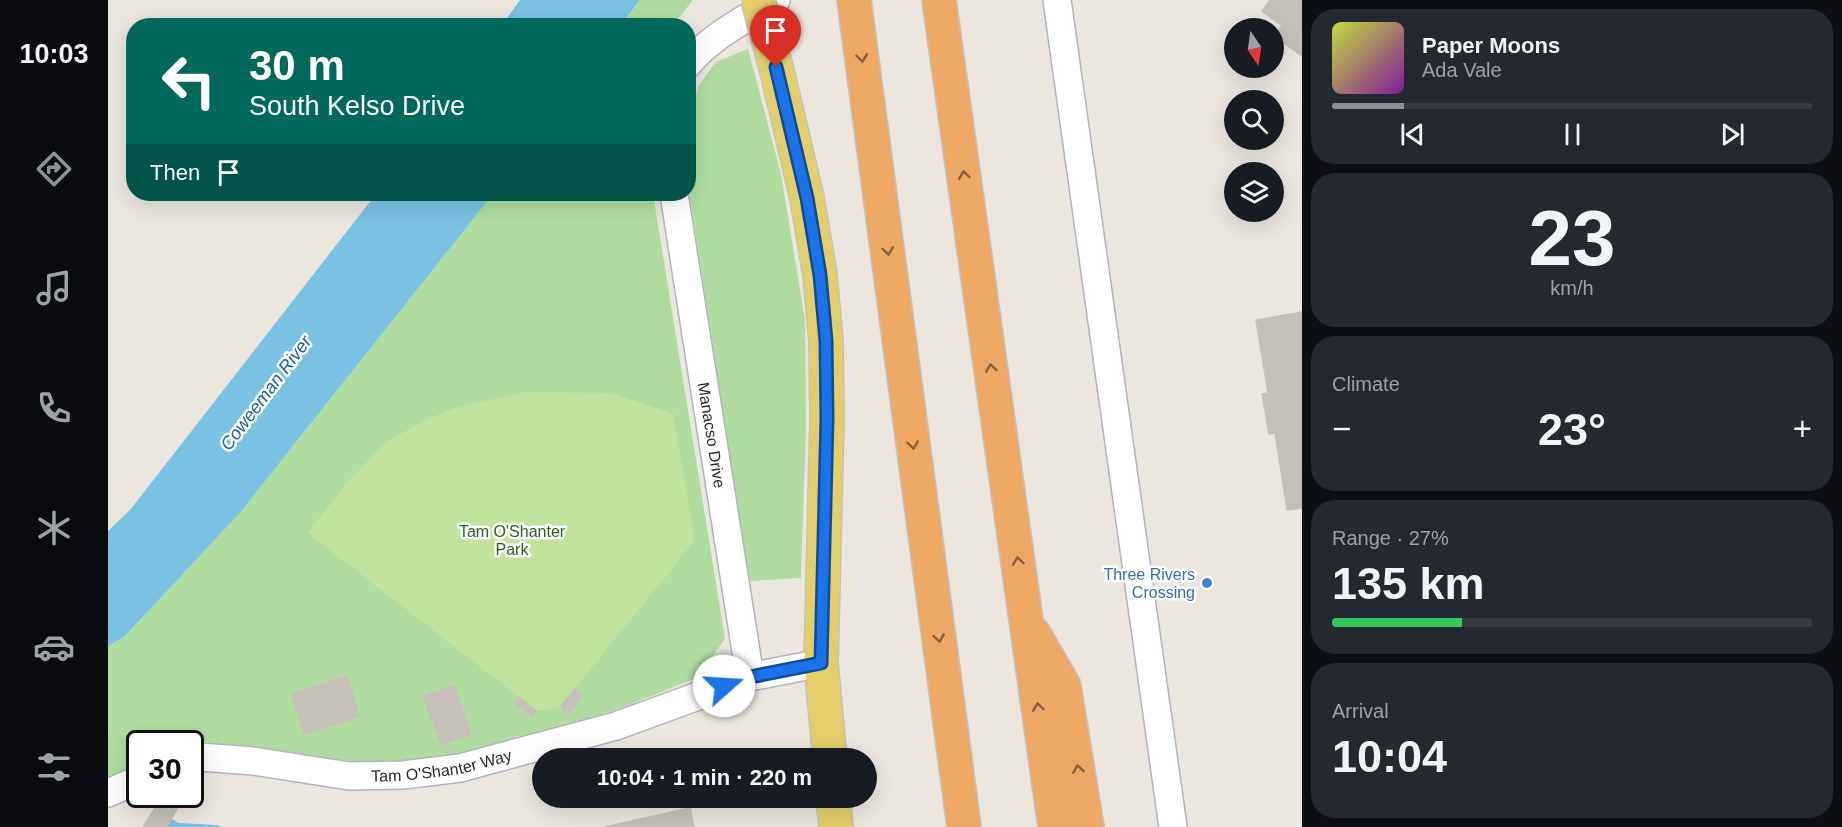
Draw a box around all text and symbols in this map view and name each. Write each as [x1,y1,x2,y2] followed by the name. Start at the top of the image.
[750,5,801,67] pin
[759,14,792,47] icon: arrive
[1224,18,1284,78] north arrow
[1224,18,1284,222] map controls
[1422,33,1560,58] text: Paper Moons
[19,39,89,69] text: 10:03
[150,42,228,120] icon: left
[249,42,345,89] text: 30 m
[856,53,868,63] one-way arrow
[1422,59,1502,81] text: Ada Vale
[1224,90,1284,150] button: search
[249,91,465,121] text: South Kelso Drive
[1396,118,1429,151] icon: previous
[1556,118,1589,151] icon: pause
[1716,118,1749,151] icon: next
[33,148,75,190] icon: directions
[212,156,245,189] icon: arrive
[150,160,200,185] text: Then
[1224,162,1284,222] button: layers
[958,171,970,180] one-way arrow
[1529,194,1615,282] text: 23
[881,247,893,256] one-way arrow
[33,267,75,309] icon: music
[1550,277,1594,299] text: km/h
[216,331,316,454] water label: Coweeman River
[985,364,997,373] one-way arrow
[1332,373,1400,395] text: Climate
[695,381,728,489] street label: Manacso Drive
[33,387,75,429] icon: phone
[1538,404,1606,455] text: 23°
[1332,410,1351,447] text: −
[1793,410,1812,447] text: +
[907,440,919,449] one-way arrow
[33,507,75,549] icon: climate
[459,523,566,558] park label: Tam O'Shanter Park
[1332,527,1449,549] text: Range · 27%
[1012,557,1024,566] one-way arrow
[1332,558,1485,609] text: 135 km
[1103,566,1195,601] place label: Three Rivers Crossing
[1200,576,1214,590] marker: Three Rivers Crossing
[33,626,75,668] icon: car
[932,633,944,643] one-way arrow
[692,654,756,718] position arrow
[1332,700,1389,722] text: Arrival
[1032,702,1045,711] one-way arrow
[126,730,204,808] speed limit sign: 30
[1332,731,1447,782] text: 10:04
[33,746,75,788] icon: filters
[371,747,513,785] street label: Tam O'Shanter Way
[597,765,812,790] text: 10:04 · 1 min · 220 m
[1072,765,1085,775] one-way arrow

